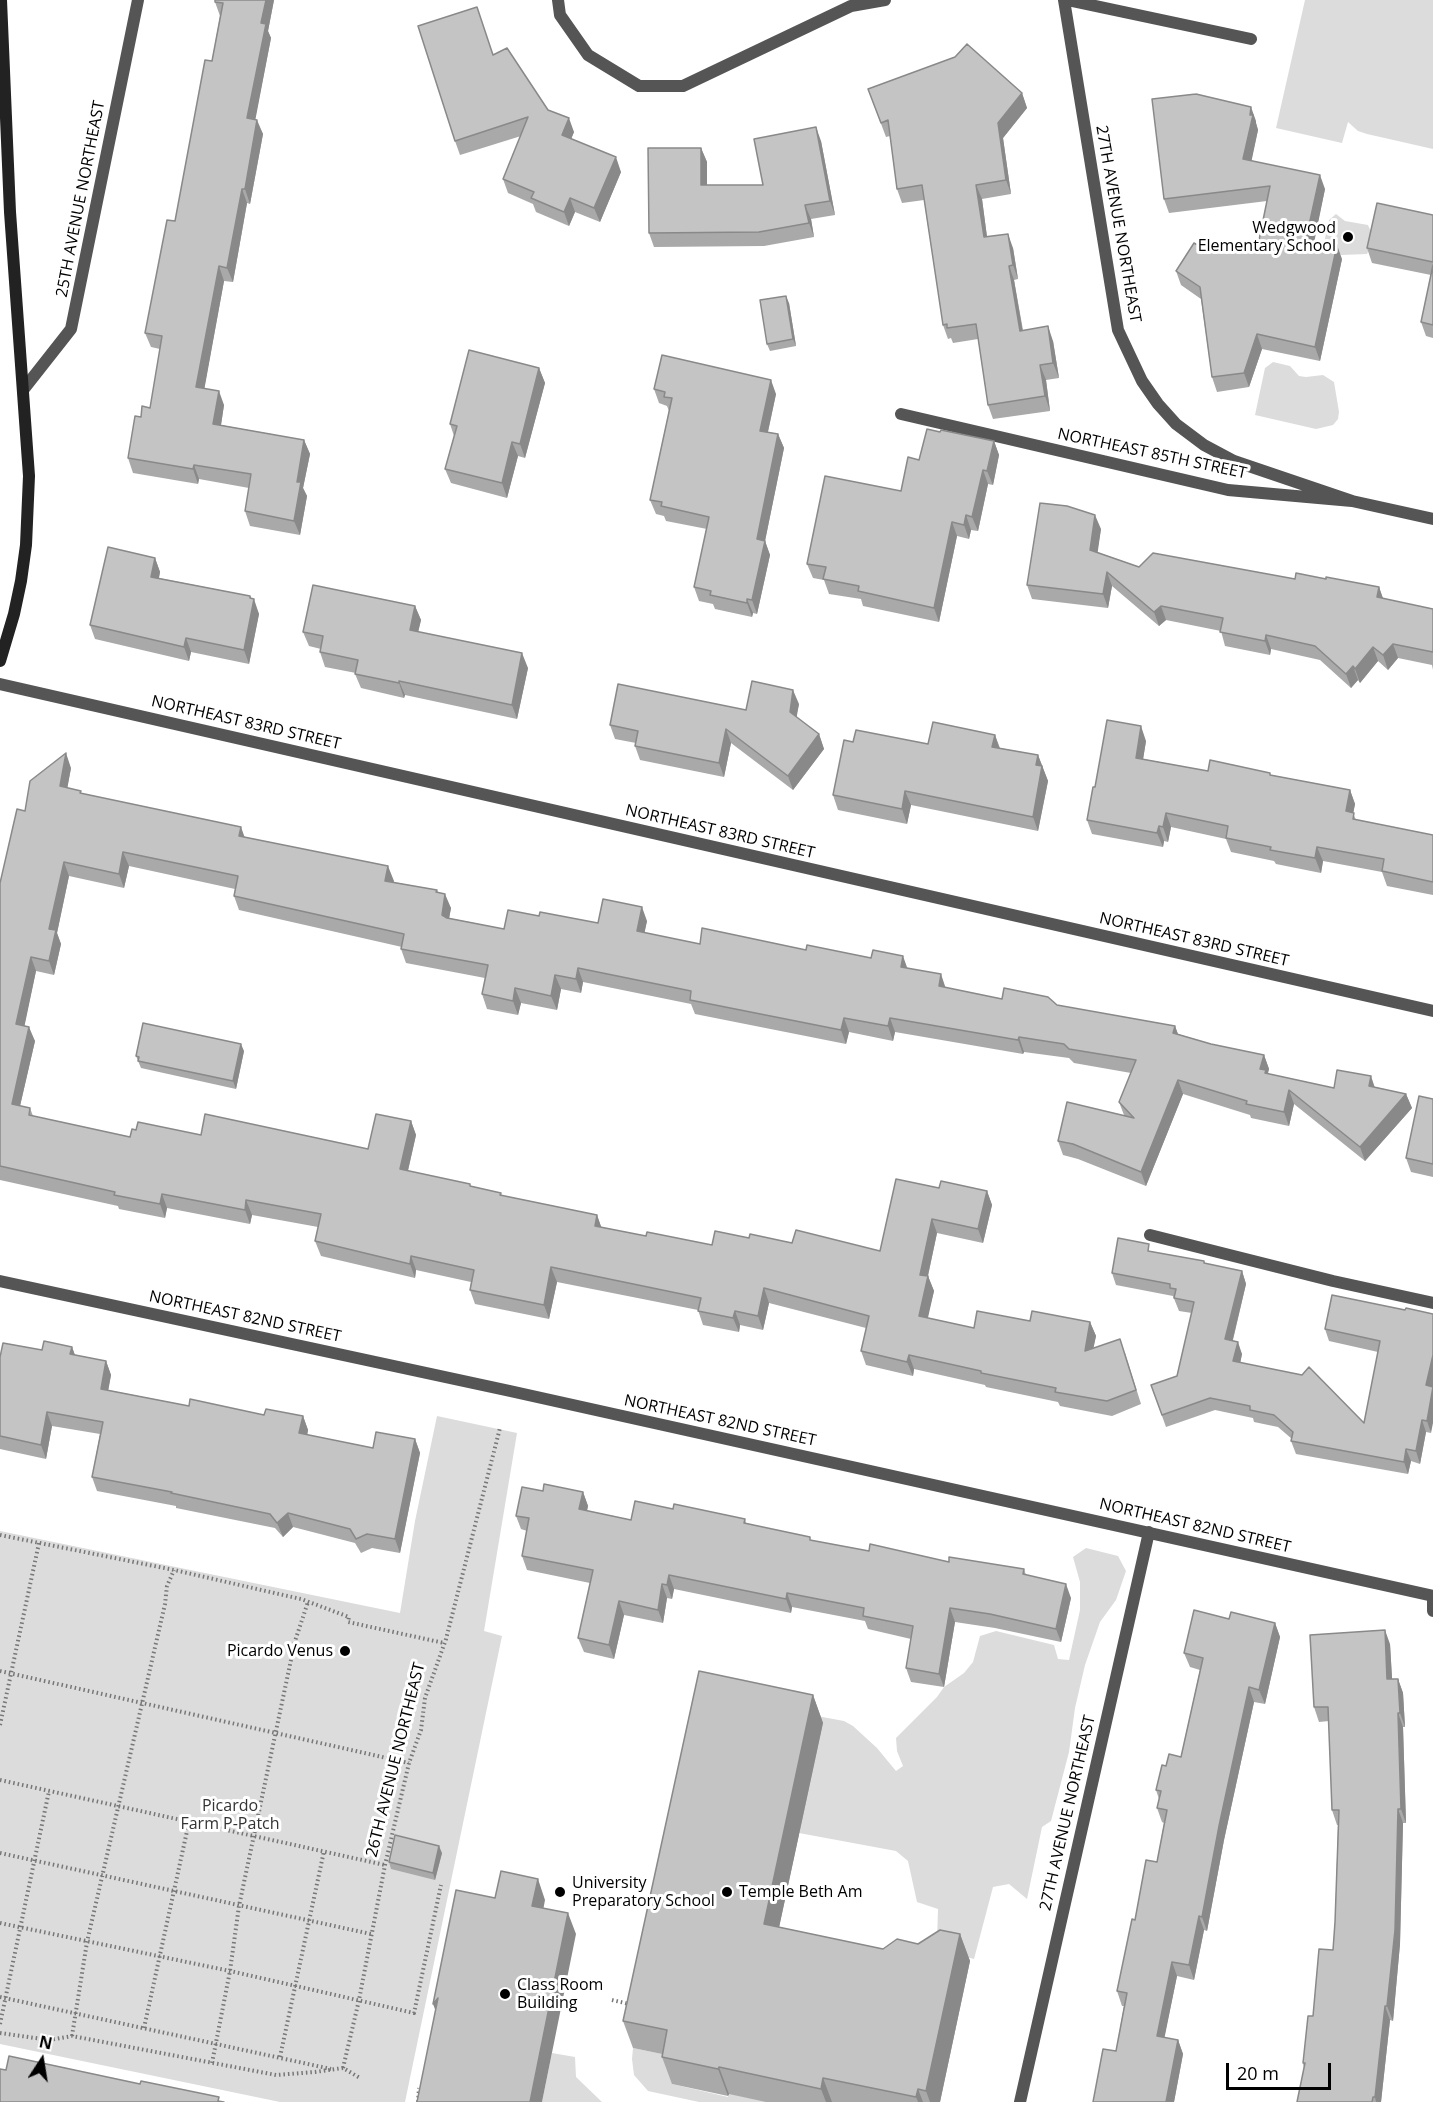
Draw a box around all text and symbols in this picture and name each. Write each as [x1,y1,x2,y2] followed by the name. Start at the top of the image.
[53,99,109,299] street label: 25TH AVENUE NORTHEAST
[1091,124,1145,324] street label: 27TH AVENUE NORTHEAST
[1198,218,1336,256] place label: Wedgwood Elementary School
[1341,230,1355,244] marker: Wedgwood Elementary School
[1056,425,1248,483] street label: NORTHEAST 85TH STREET
[149,692,343,754] street label: NORTHEAST 83RD STREET
[623,801,817,863] street label: NORTHEAST 83RD STREET
[1097,909,1291,971] street label: NORTHEAST 83RD STREET
[147,1287,343,1347] street label: NORTHEAST 82ND STREET
[622,1391,818,1451] street label: NORTHEAST 82ND STREET
[1097,1495,1293,1557] street label: NORTHEAST 82ND STREET
[227,1641,333,1661] place label: Picardo Venus
[338,1644,352,1658] marker: Picardo Venus
[363,1661,429,1859] street label: 26TH AVENUE NORTHEAST
[1036,1713,1100,1913] street label: 27TH AVENUE NORTHEAST
[180,1796,280,1834] park label: Picardo Farm P-Patch
[572,1873,715,1911] place label: University Preparatory School
[739,1882,862,1902] place label: Temple Beth Am
[553,1885,567,1899] marker: University Preparatory School
[720,1885,734,1899] marker: Temple Beth Am
[517,1975,603,2013] place label: Class Room Building
[498,1987,512,2001] marker: Class Room Building
[12,2030,72,2090] north arrow
[37,2030,54,2055] text: N
[1229,2051,1334,2089] scale bar
[1237,2061,1279,2085] text: 20 m

